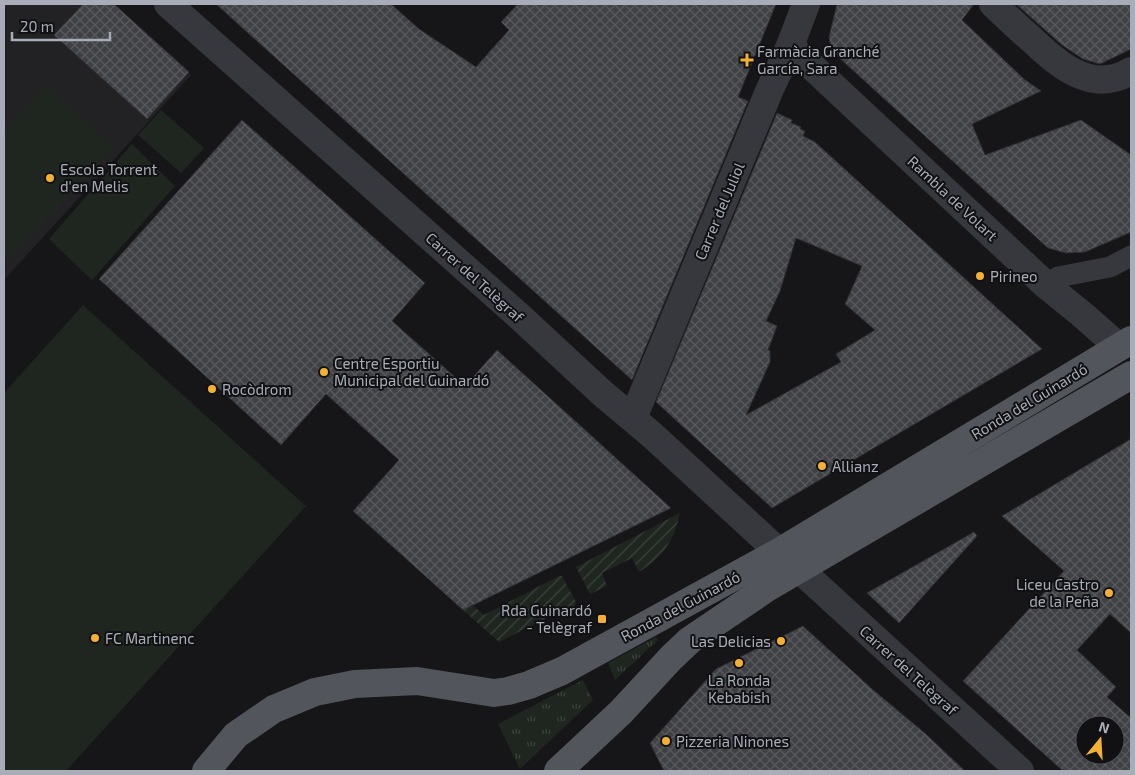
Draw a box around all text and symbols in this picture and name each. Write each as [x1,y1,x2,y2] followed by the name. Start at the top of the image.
[12,10,110,42] scale bar
[20,17,54,35] text: 20 m
[757,42,880,77] place label: Farmàcia Granché García, Sara
[741,54,753,66] marker: Farmàcia Granché García, Sara
[904,152,1002,244] street label: Rambla de Volart
[690,159,748,263] street label: Carrer del Juliol
[60,160,158,195] place label: Escola Torrent d'en Melis
[44,172,56,184] marker: Escola Torrent d'en Melis
[422,228,528,326] street label: Carrer del Telègraf
[990,267,1038,285] place label: Pirineo
[974,270,986,282] marker: Pirineo
[334,354,489,389] place label: Centre Esportiu Municipal del Guinardó
[968,359,1090,443] street label: Ronda del Guinardó
[318,366,330,378] marker: Centre Esportiu Municipal del Guinardó
[222,380,292,398] place label: Rocòdrom
[206,383,218,395] marker: Rocòdrom
[832,457,879,475] place label: Allianz
[816,460,828,472] marker: Allianz
[617,567,743,645] street label: Ronda del Guinardó
[1016,575,1099,610] place label: Liceu Castro de la Peña
[1103,587,1115,599] marker: Liceu Castro de la Peña
[501,601,592,636] place label: Rda Guinardó - Telègraf
[596,613,608,625] marker: Rda Guinardó - Telègraf
[856,621,962,719] street label: Carrer del Telègraf
[105,629,195,647] place label: FC Martinenc
[89,632,101,644] marker: FC Martinenc
[691,632,771,650] place label: Las Delicias
[775,635,787,647] marker: Las Delicias
[733,657,745,669] marker: La Ronda Kebabish
[708,671,770,706] place label: La Ronda Kebabish
[1075,715,1125,765] north arrow
[1097,718,1112,737] text: N
[676,732,789,750] place label: Pizzeria Ninones
[660,735,672,747] marker: Pizzeria Ninones

